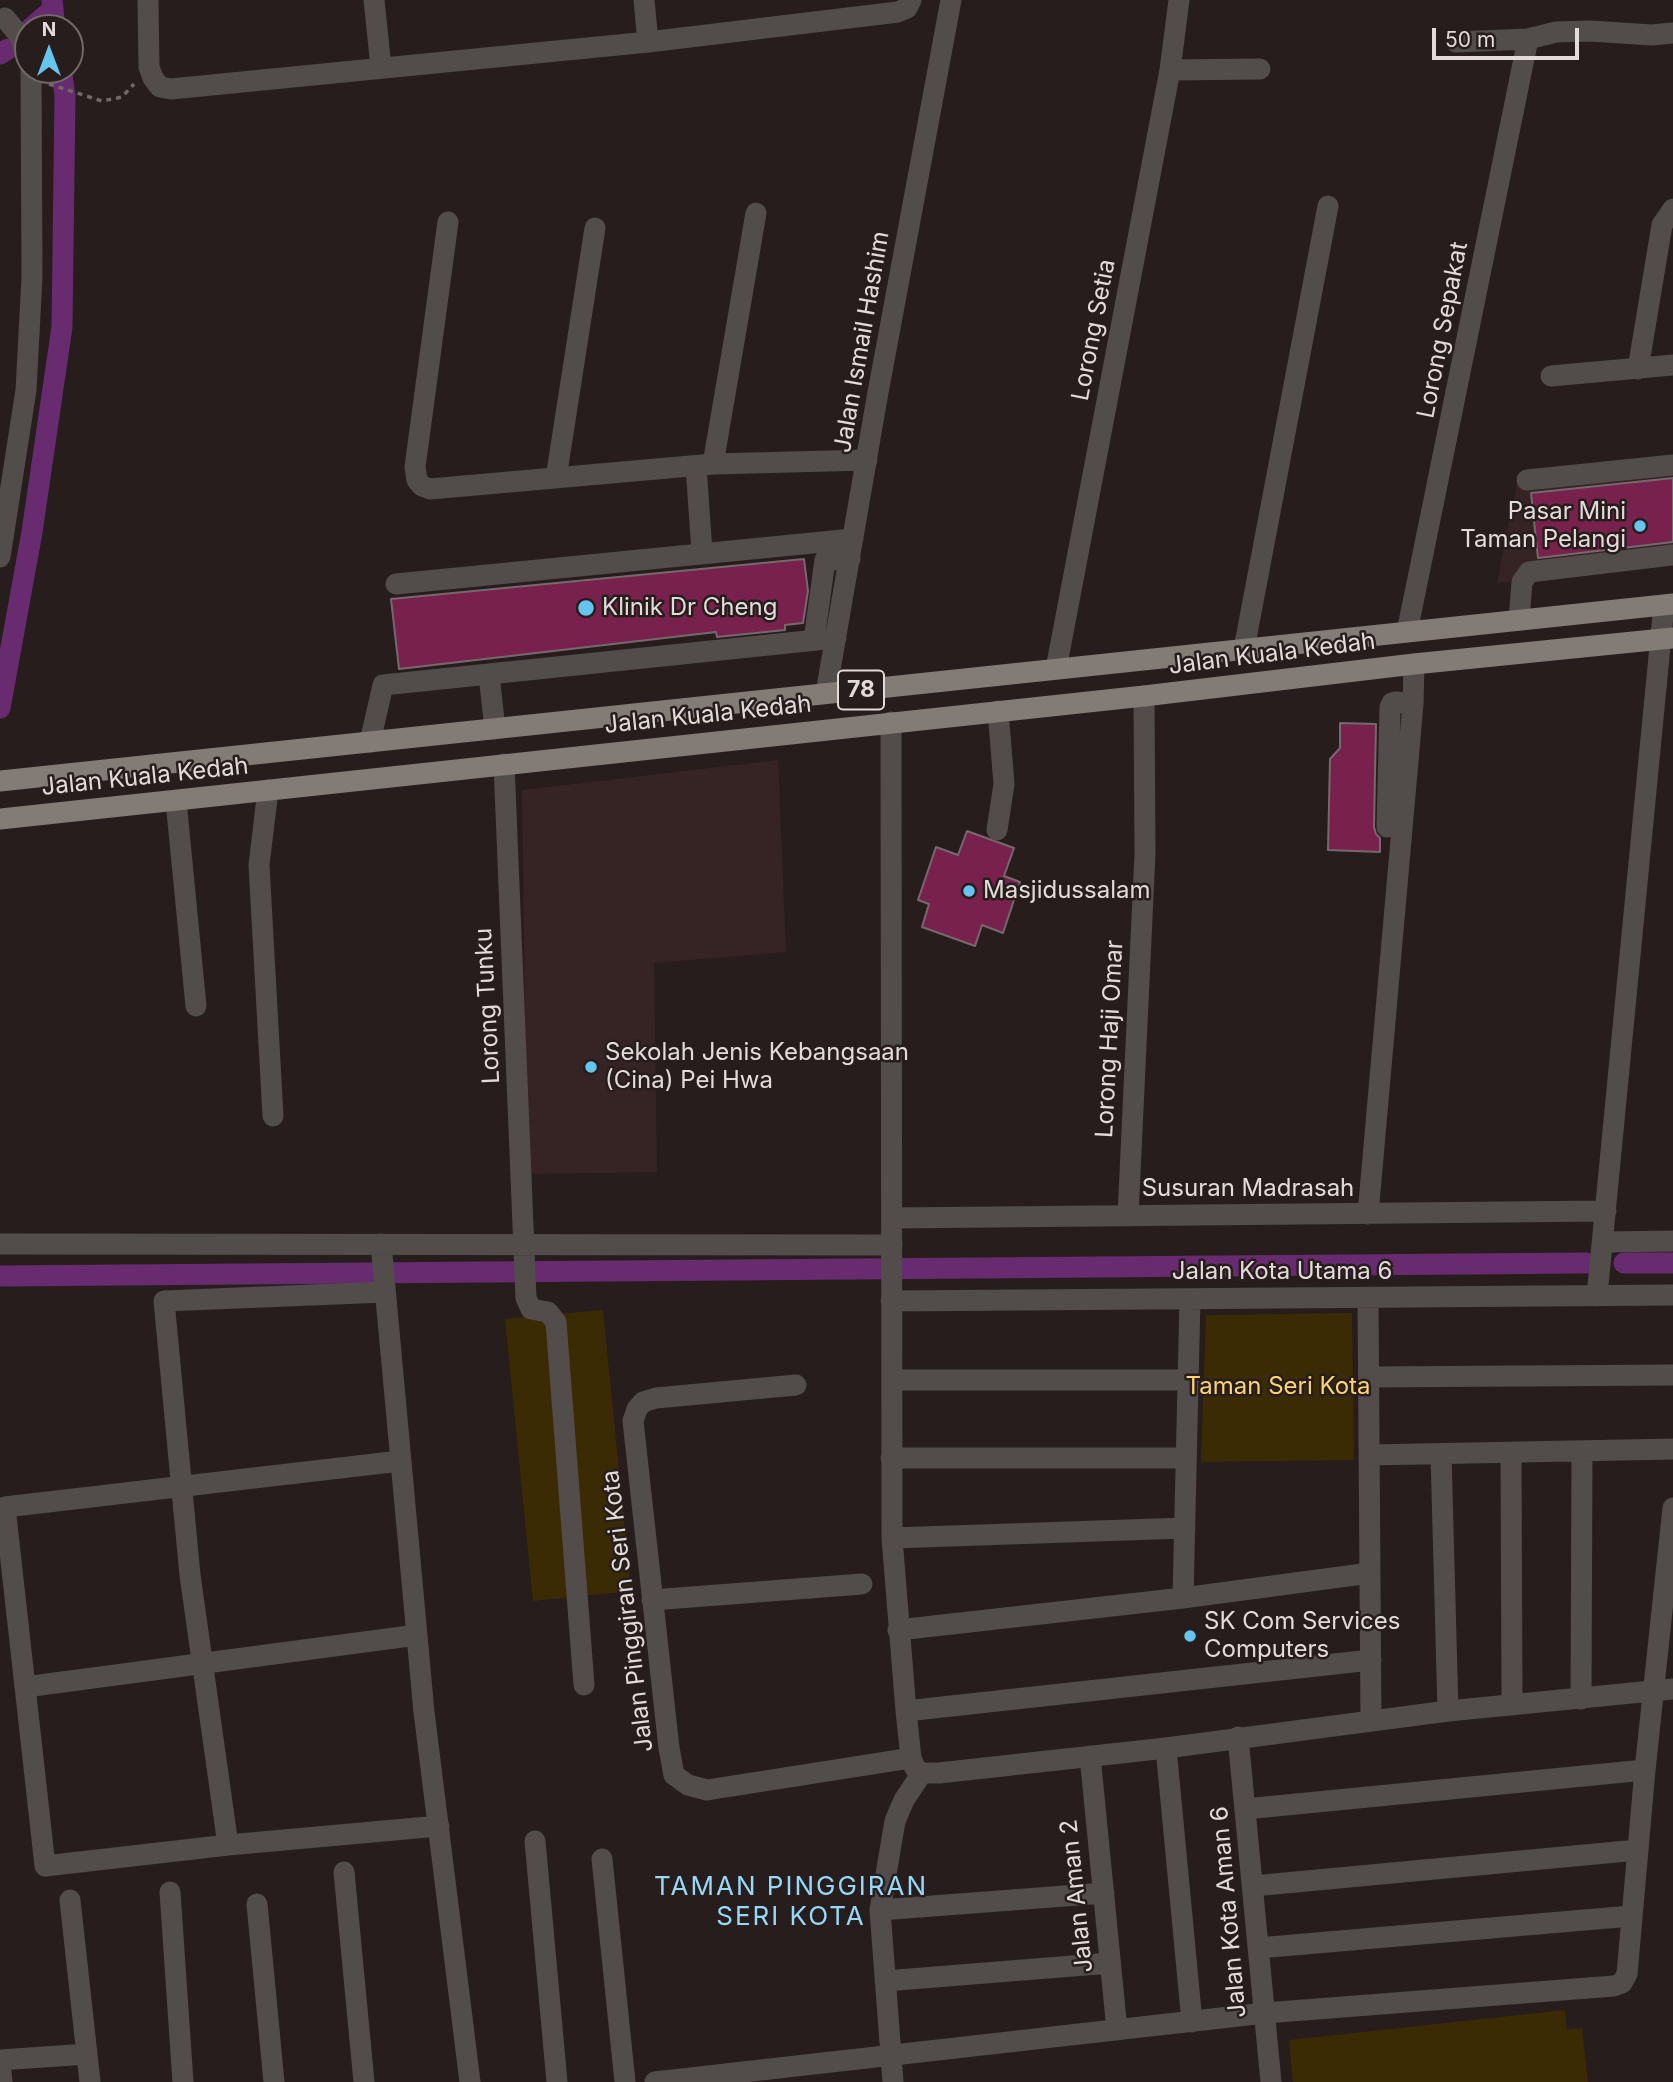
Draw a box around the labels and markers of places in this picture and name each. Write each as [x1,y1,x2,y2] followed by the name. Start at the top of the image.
[1460,498,1626,554] place label: Pasar Mini Taman Pelangi
[1632,518,1648,534] marker: Pasar Mini Taman Pelangi
[602,594,777,622] place label: Klinik Dr Cheng
[576,598,596,618] marker: Klinik Dr Cheng
[983,877,1150,905] place label: Masjidussalam
[961,883,977,899] marker: Masjidussalam
[605,1039,909,1095] place label: Sekolah Jenis Kebangsaan (Cina) Pei Hwa
[583,1059,599,1075] marker: Sekolah Jenis Kebangsaan (Cina) Pei Hwa
[1204,1608,1400,1664] place label: SK Com Services Computers
[1182,1628,1198,1644] marker: SK Com Services Computers

